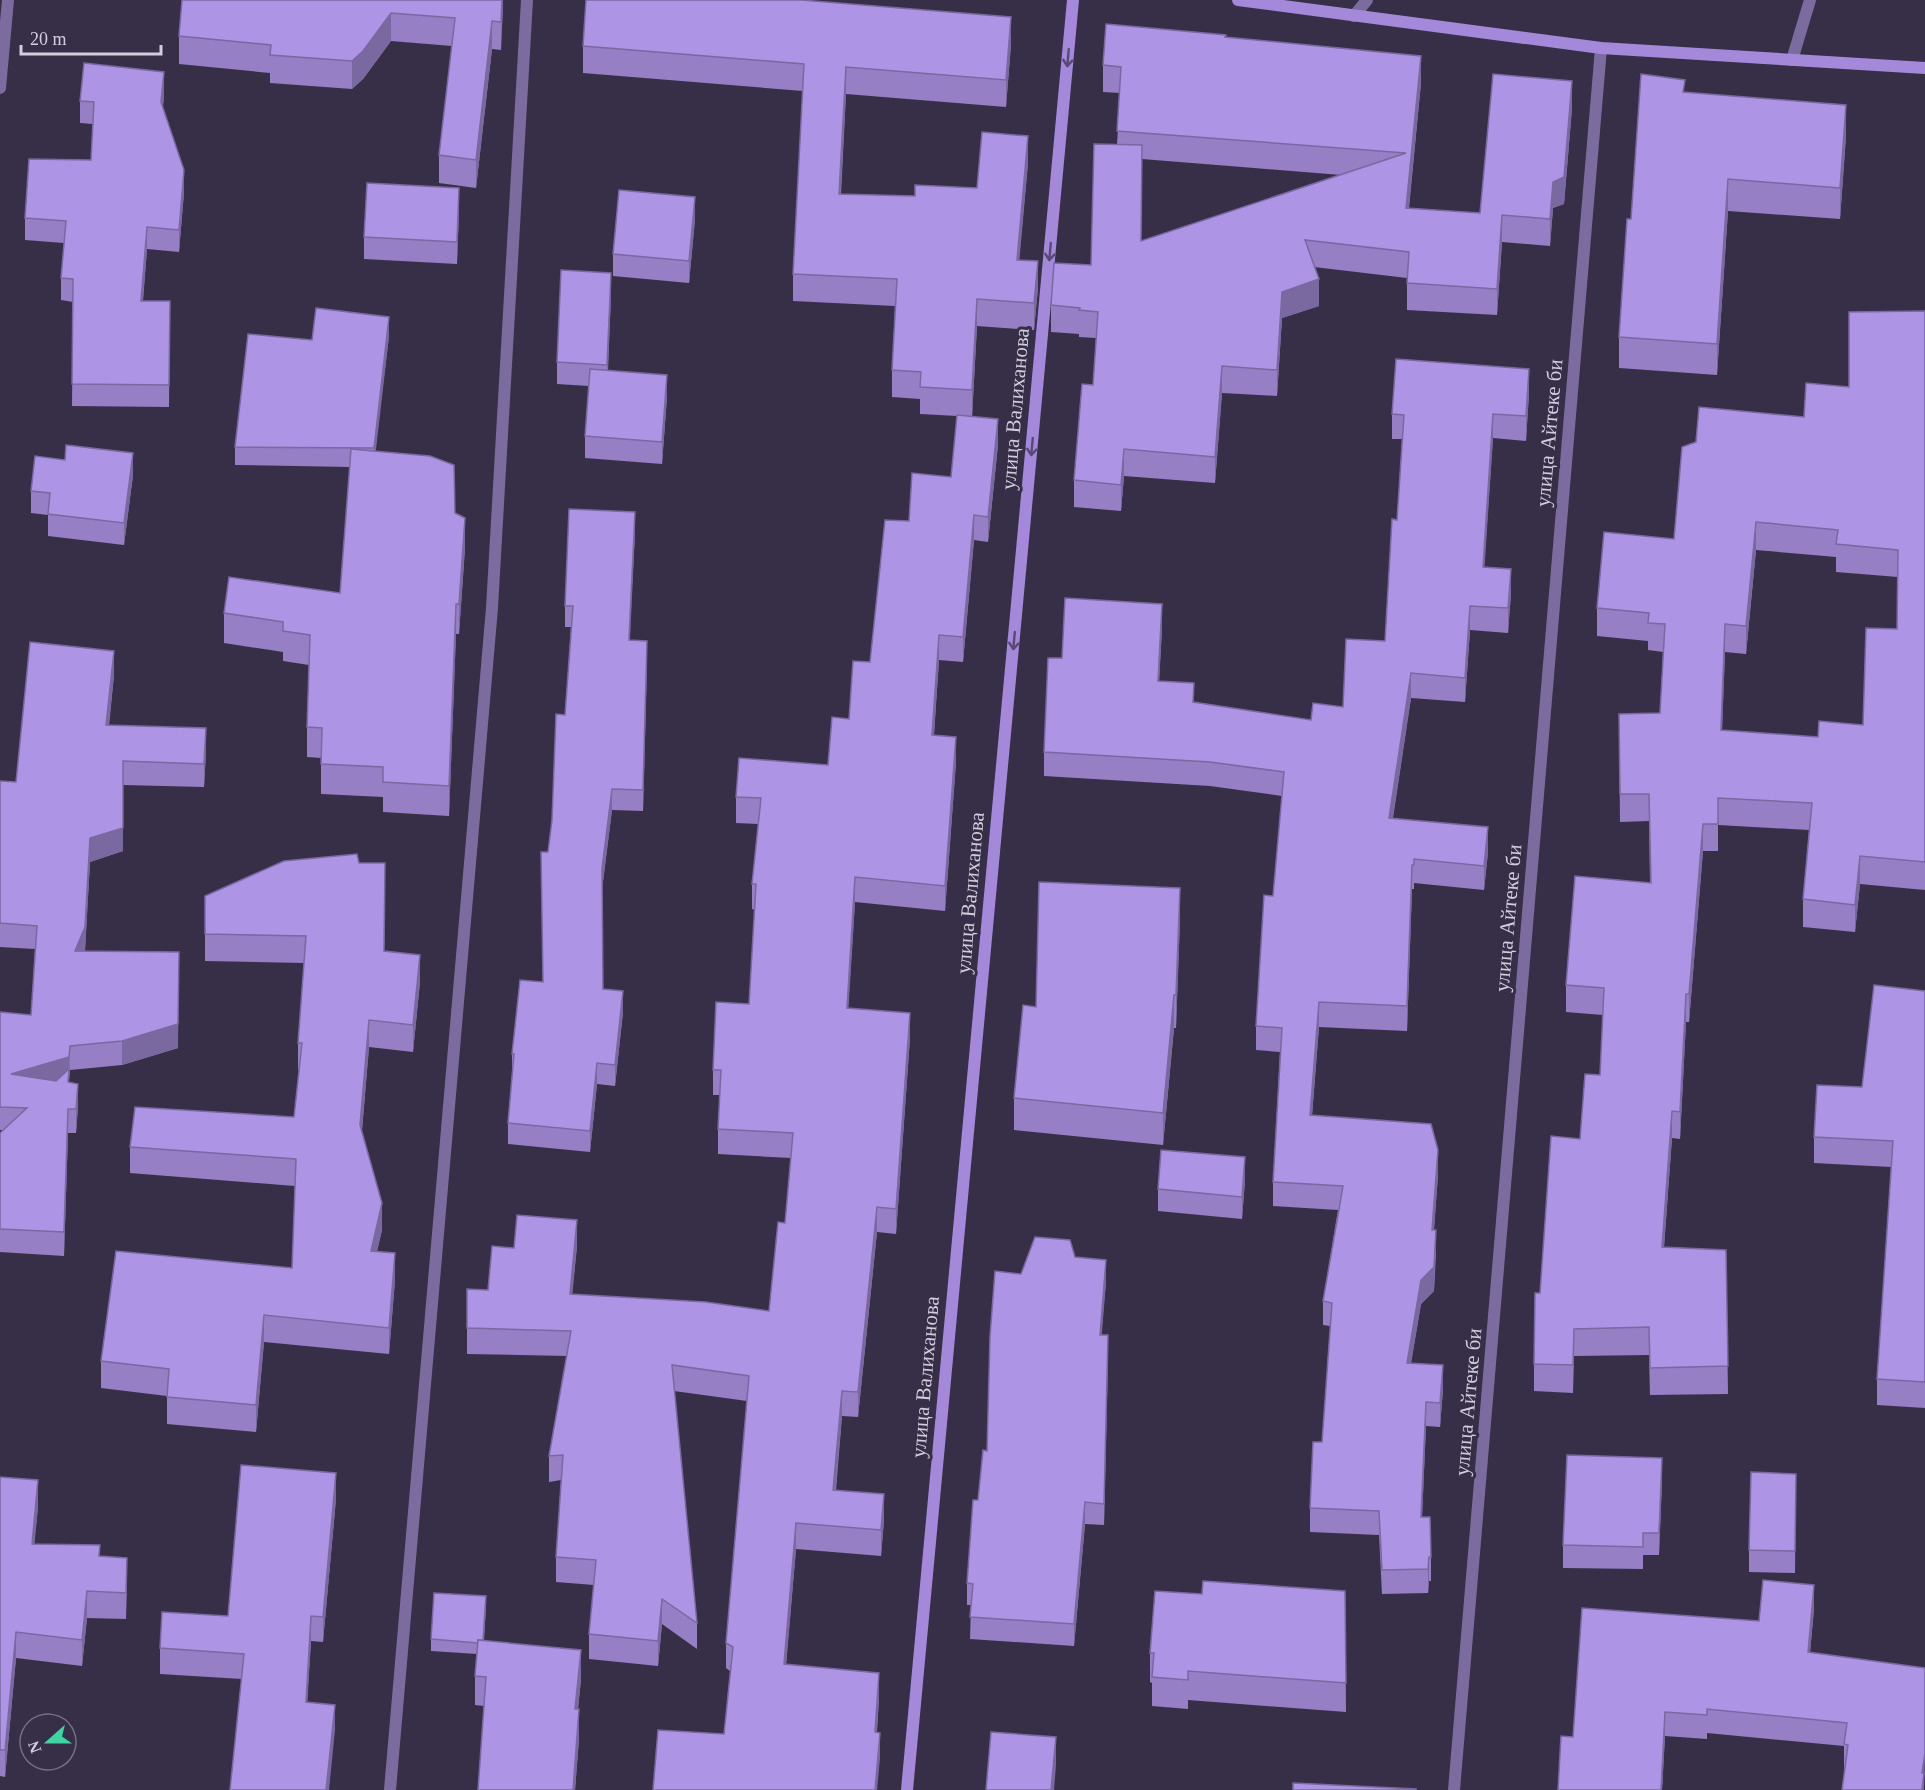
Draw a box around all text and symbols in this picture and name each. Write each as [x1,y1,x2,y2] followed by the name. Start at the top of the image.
[21,18,160,56] scale bar
[30,29,67,49] text: 20 m
[1062,48,1073,68] one-way arrow
[1044,242,1055,262] one-way arrow
[996,326,1034,491] street label: улица Валиханова
[1531,358,1567,508] street label: улица Айтеке би
[1026,436,1037,456] one-way arrow
[1008,630,1019,650] one-way arrow
[951,810,989,975] street label: улица Валиханова
[1490,843,1526,993] street label: улица Айтеке би
[906,1294,944,1459] street label: улица Валиханова
[1450,1327,1486,1477] street label: улица Айтеке би
[18,1712,78,1772] north arrow
[24,1738,44,1756] text: N

